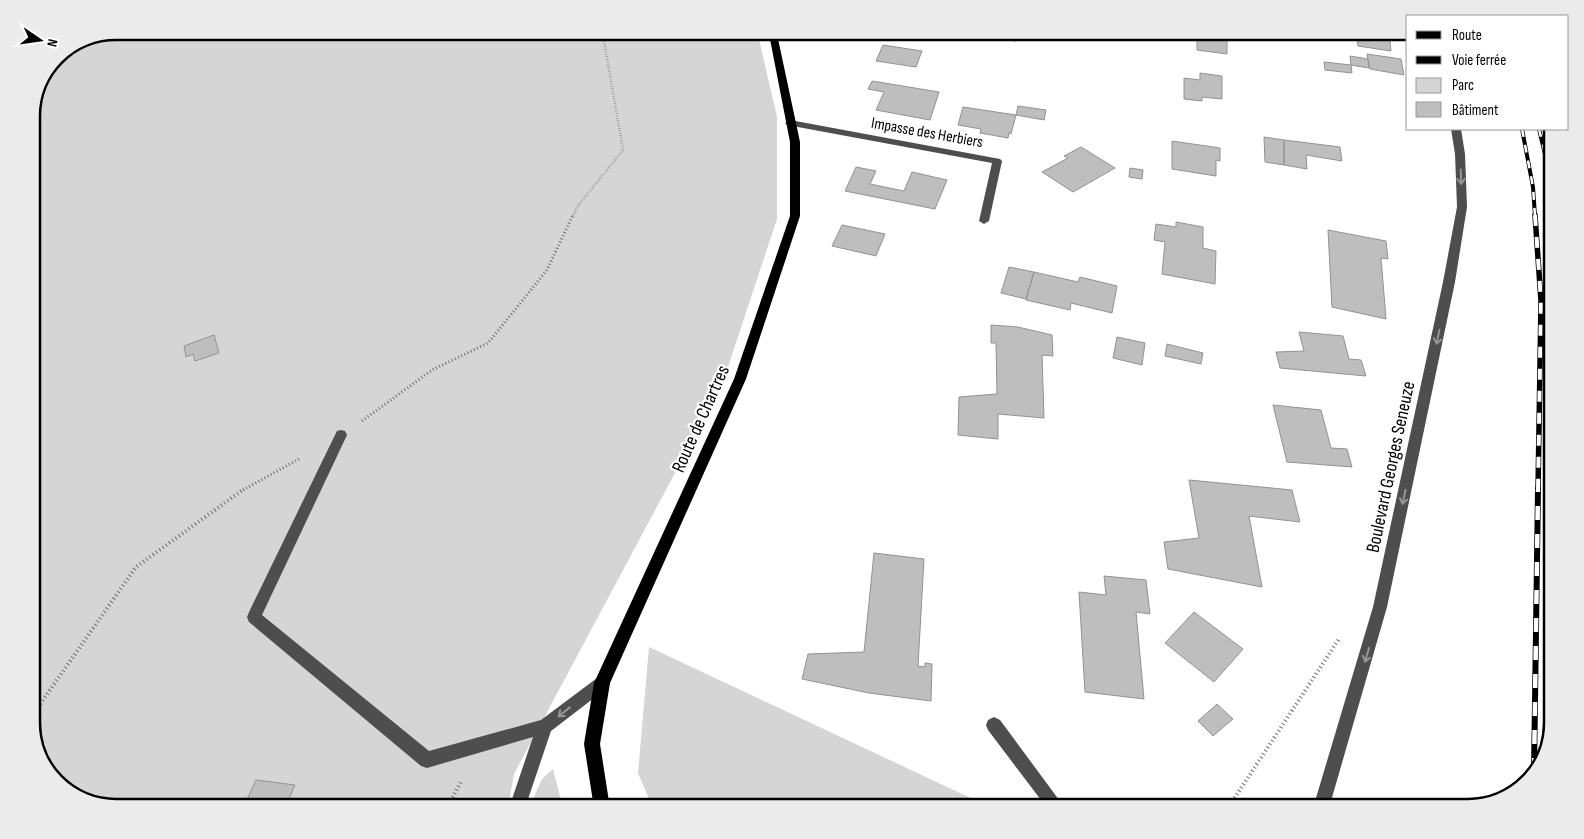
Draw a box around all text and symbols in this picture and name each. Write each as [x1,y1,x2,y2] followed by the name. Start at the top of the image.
[15,15,65,65] north arrow
[1406,15,1569,130] legend
[1452,26,1482,45] text: Route
[43,37,61,48] text: N
[1452,51,1506,70] text: Voie ferrée
[1452,76,1474,95] text: Parc
[1452,101,1499,120] text: Bâtiment
[870,114,985,152] street label: Impasse des Herbiers
[1456,169,1465,185] one-way arrow
[1432,329,1442,345] one-way arrow
[667,362,735,476] street label: Route de Chartres
[1362,379,1420,555] street label: Boulevard Georges Seneuze
[1399,488,1408,504] one-way arrow
[1361,646,1371,662] one-way arrow
[558,707,571,718] one-way arrow

